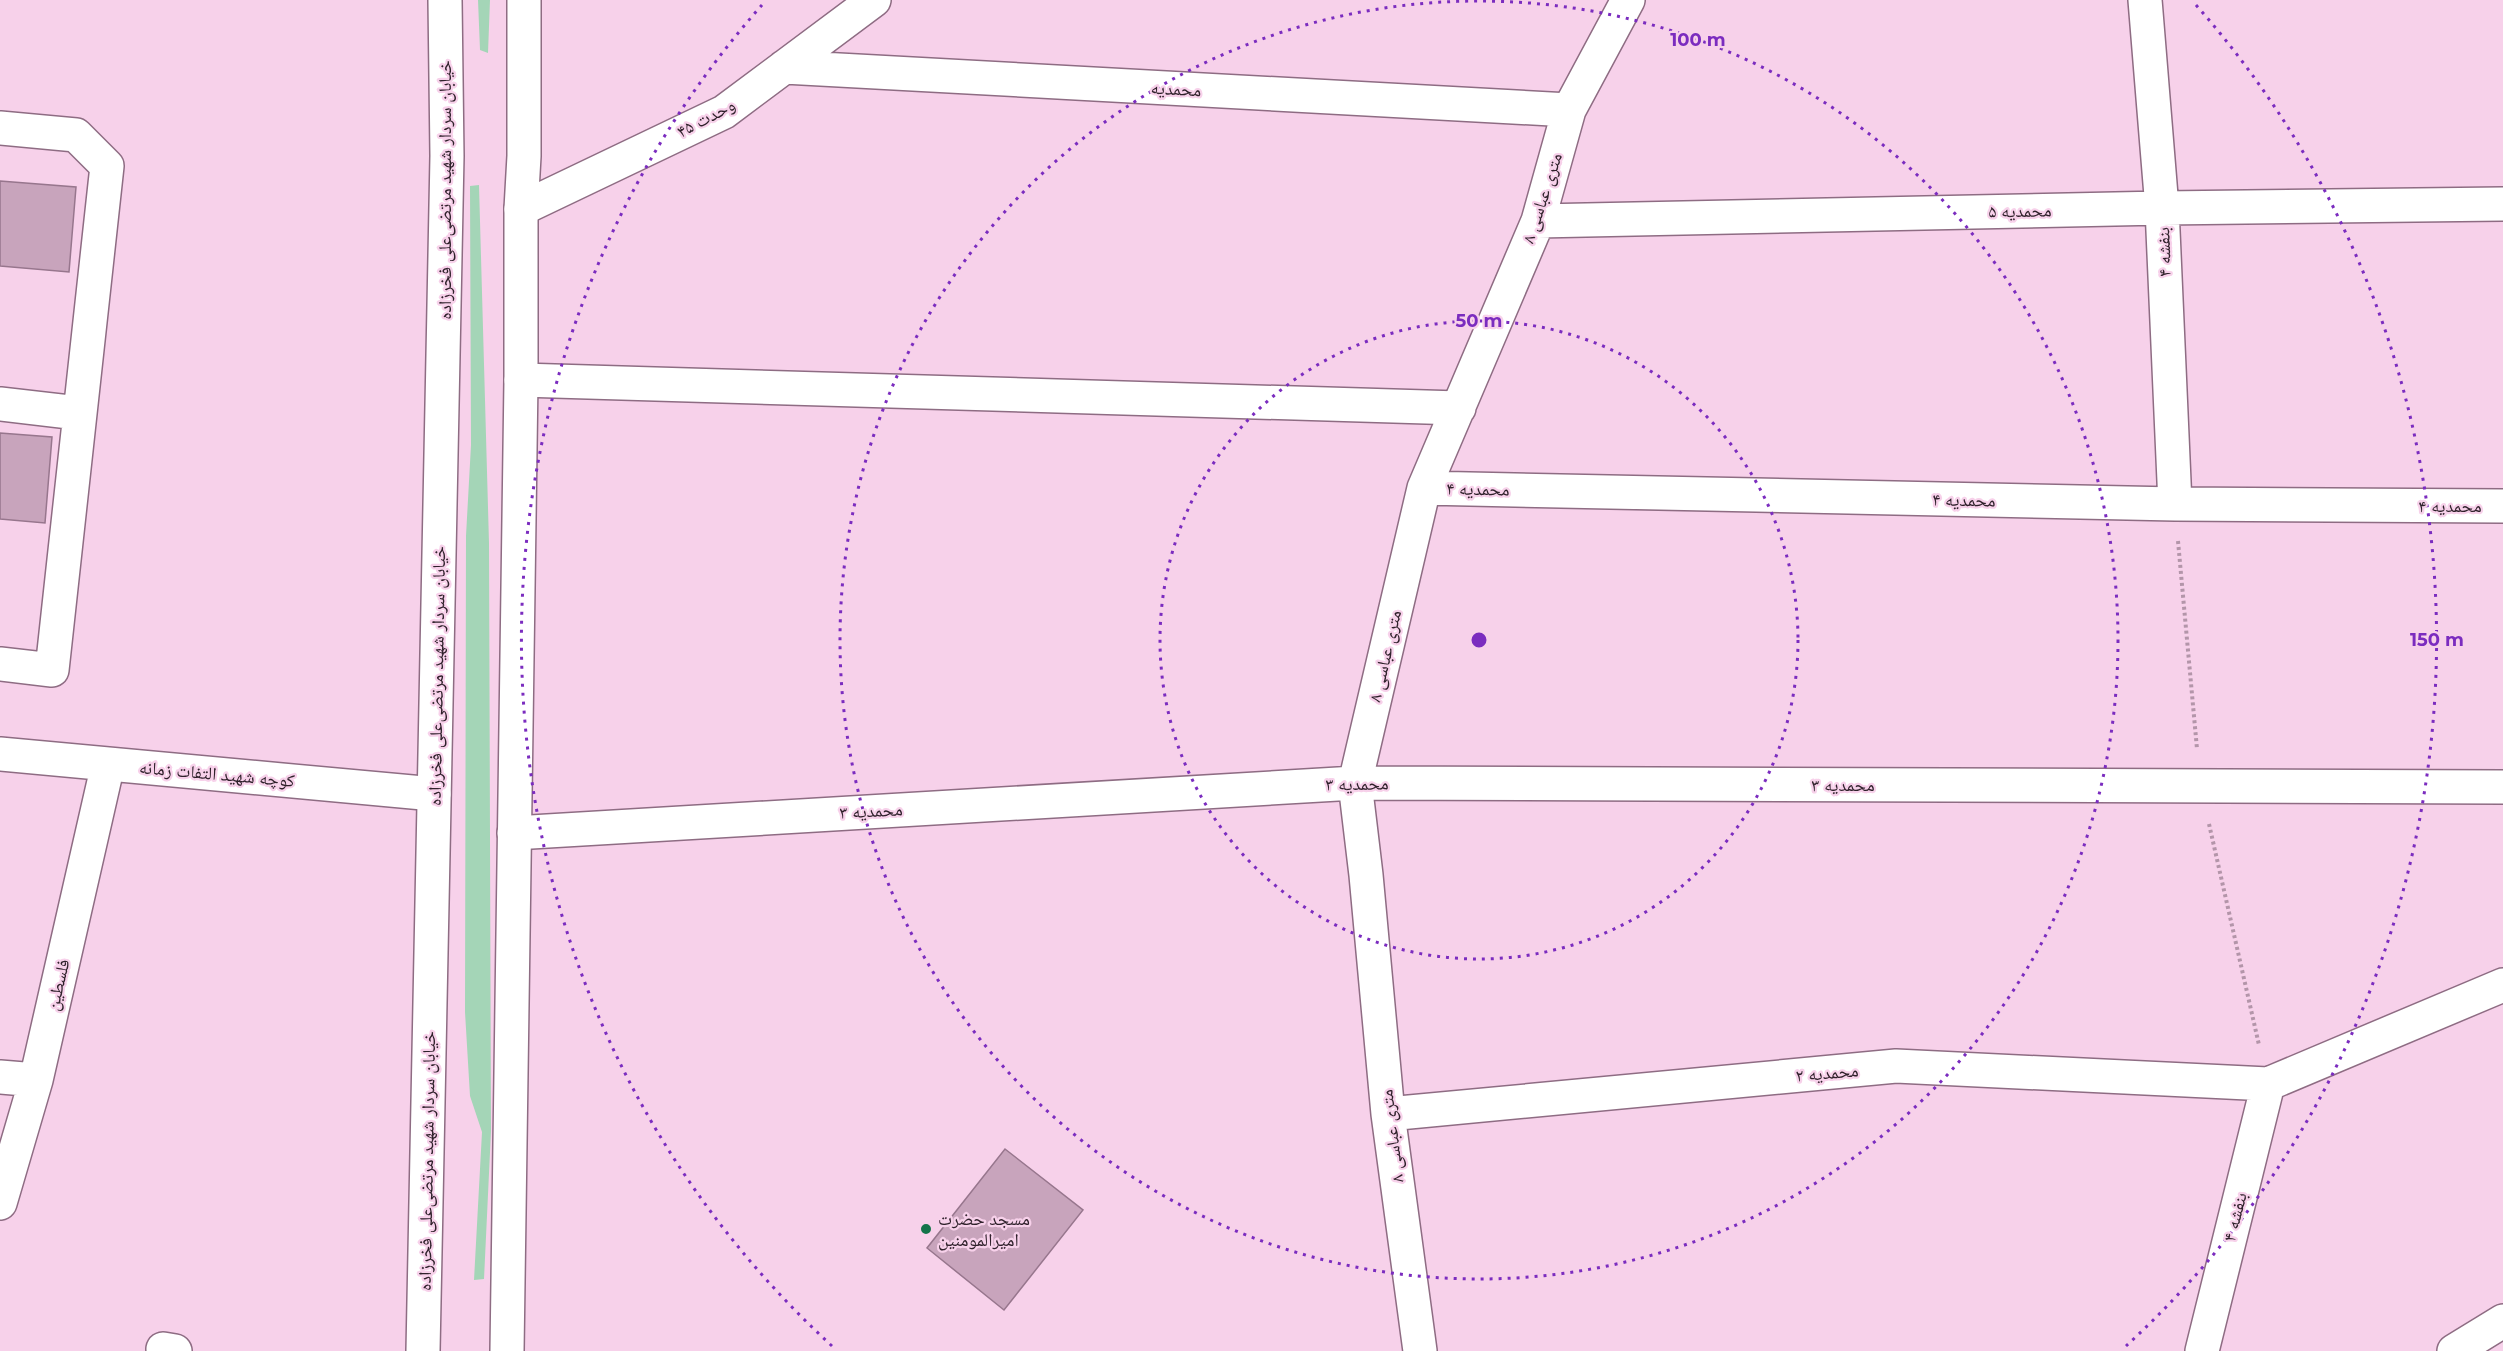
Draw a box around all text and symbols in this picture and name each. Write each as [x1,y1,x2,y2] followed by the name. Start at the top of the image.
[1670,29,1726,51] text: 100 m
[434,60,456,320] street label: خیابان سردار شهید مرتضی‌علی فخرزاده
[1150,77,1202,101] street label: محمدیه
[673,93,739,143] street label: وحدت ۴۵
[1517,150,1567,246] street label: ۸ متری عباسی
[1988,199,2052,223] street label: محمدیه ۵
[2152,227,2176,277] street label: بنفشه ۴
[1456,310,1502,332] text: 50 m
[1446,477,1510,501] street label: محمدیه ۴
[1932,488,1996,512] street label: محمدیه ۴
[2418,495,2482,517] street label: محمدیه ۴
[424,546,450,806] street label: خیابان سردار شهید مرتضی‌علی فخرزاده
[1364,608,1406,704] street label: ۸ متری عباسی
[2410,629,2464,651] text: 150 m
[1469,630,1489,650] centre of rings
[138,756,296,792] street label: کوچه شهید التفات زمانه
[1325,772,1389,796] street label: محمدیه ۳
[1811,774,1875,796] street label: محمدیه ۳
[839,798,903,824] street label: محمدیه ۳
[41,957,75,1013] street label: فلسطین
[414,1031,440,1291] street label: خیابان سردار شهید مرتضی‌علی فخرزاده
[1795,1059,1859,1087] street label: محمدیه ۲
[1375,1088,1409,1184] street label: ۸ متری عباسی
[2218,1190,2252,1244] street label: بنفشه ۴
[938,1208,1030,1251] place label: مسجد حضرت امیرالمومنین
[919,1222,933,1236] marker: مسجد حضرت امیرالمومنین

